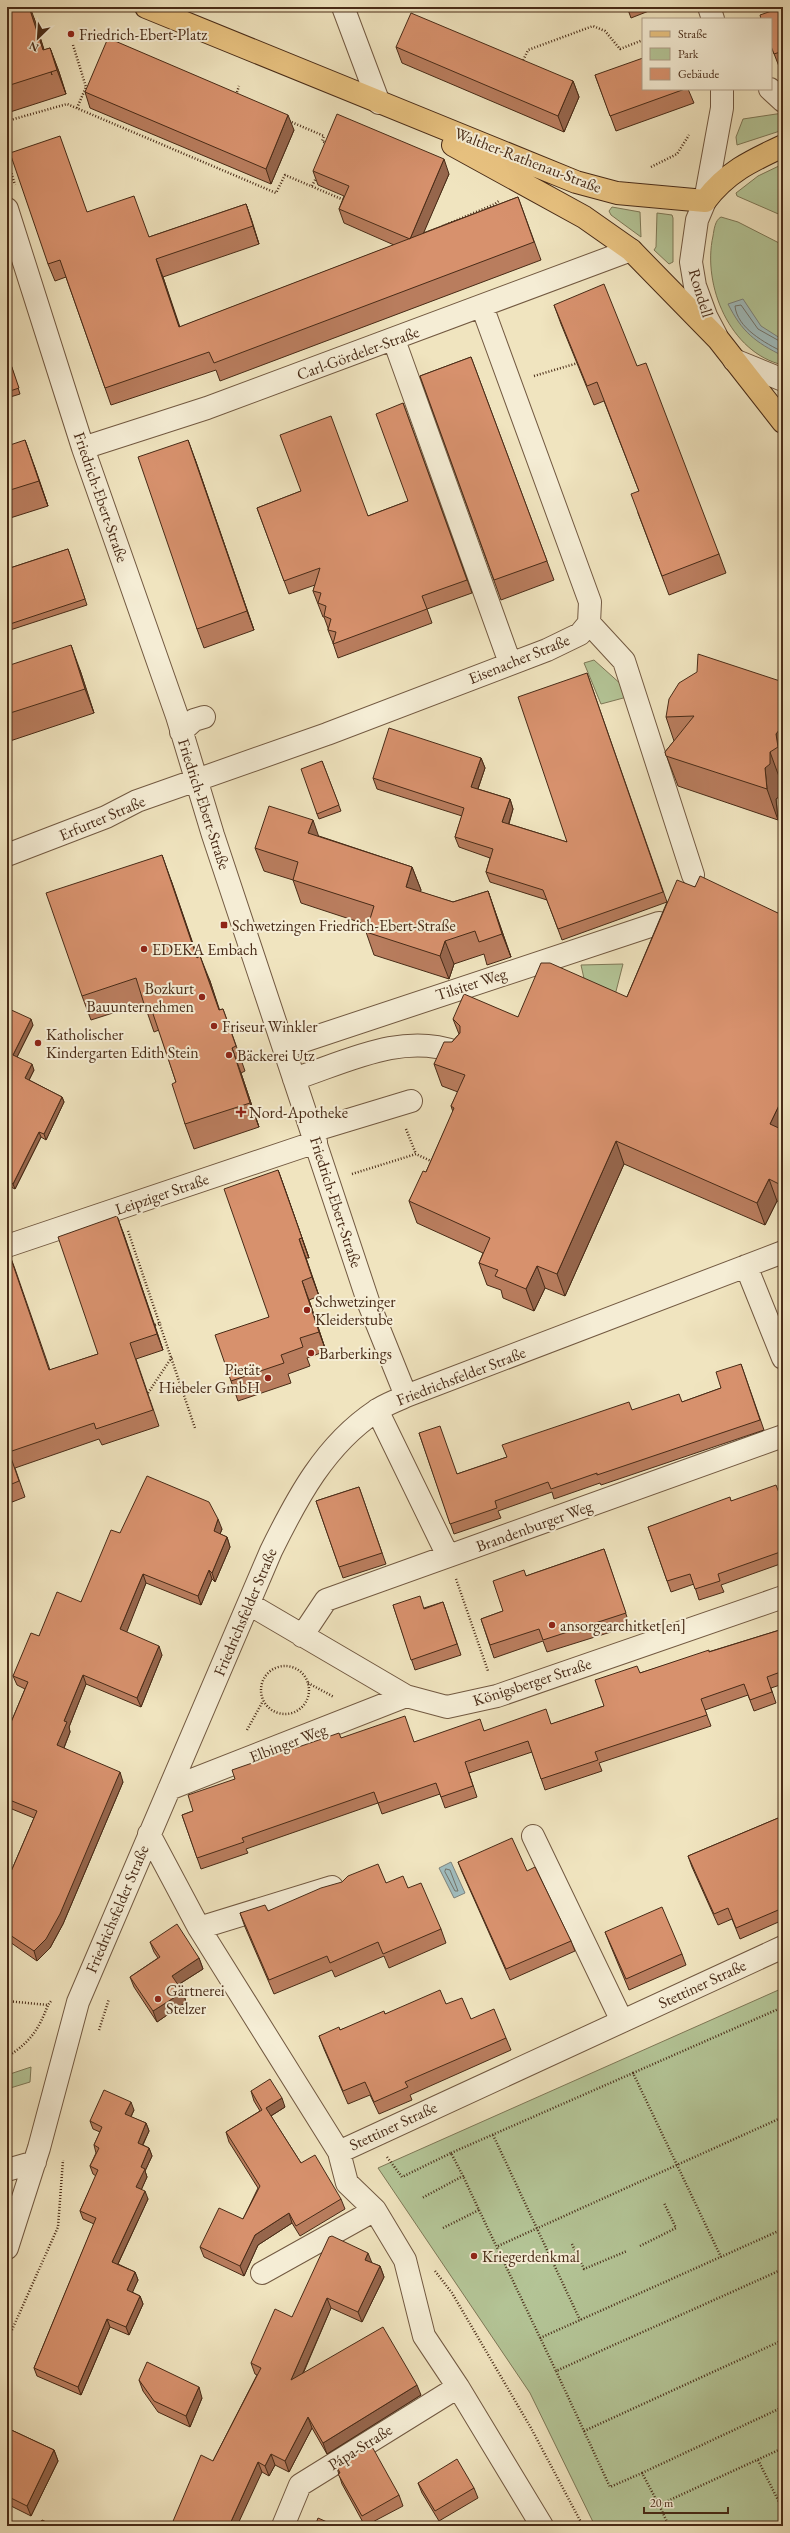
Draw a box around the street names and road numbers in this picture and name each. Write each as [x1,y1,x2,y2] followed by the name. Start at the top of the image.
[451,122,605,198] street label: Walther-Rathenau-Straße
[684,266,718,320] street label: Rondell
[294,321,422,385] street label: Carl-Gördeler-Straße
[69,429,133,565] street label: Friedrich-Ebert-Straße
[465,629,573,689] street label: Eisenacher Straße
[173,736,235,872] street label: Friedrich-Ebert-Straße
[56,790,148,846] street label: Erfurter Straße
[433,962,510,1005] street label: Tilsiter Weg
[305,1134,367,1270] street label: Friedrich-Ebert-Straße
[112,1168,212,1220] street label: Leipziger Straße
[393,1342,529,1410] street label: Friedrichsfelder Straße
[473,1495,596,1557] street label: Brandenburger Weg
[209,1545,281,1679] street label: Friedrichsfelder Straße
[470,1653,594,1711] street label: Königsberger Straße
[246,1718,331,1767] street label: Elbinger Weg
[81,1842,153,1976] street label: Friedrichsfelder Straße
[655,1955,749,2013] street label: Stettiner Straße
[346,2097,440,2155] street label: Stettiner Straße
[324,2419,396,2475] street label: Pápa-Straße

